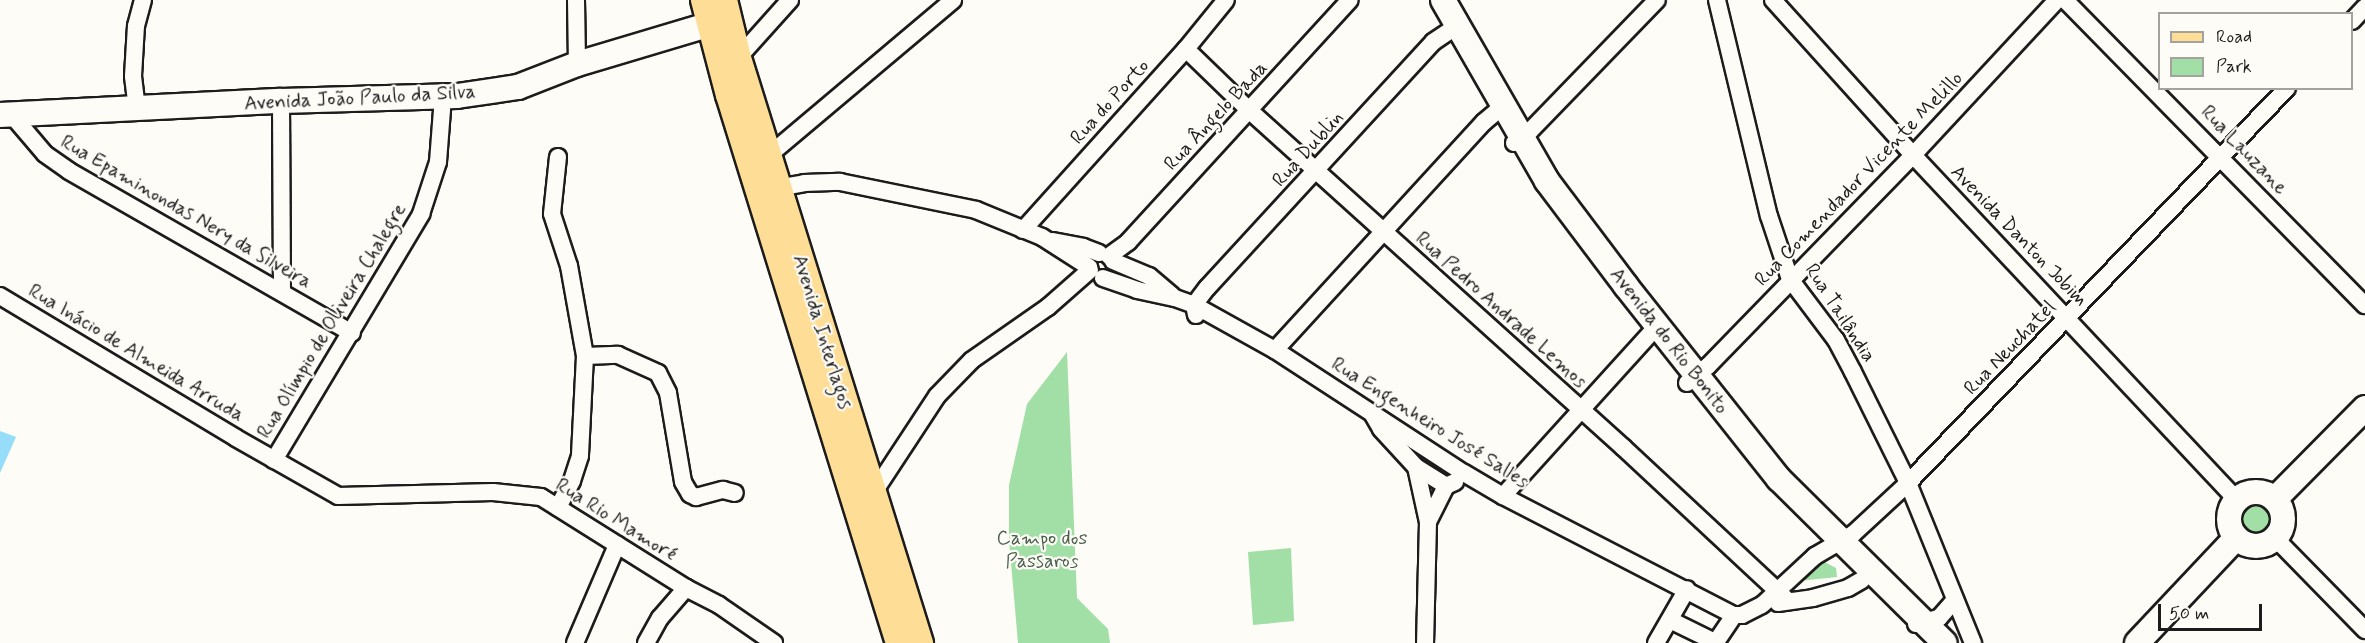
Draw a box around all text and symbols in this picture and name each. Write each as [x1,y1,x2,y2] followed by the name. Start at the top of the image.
[2158,12,2353,90] legend
[2216,25,2252,49] text: Road
[2216,55,2252,79] text: Park
[1067,56,1153,148] street label: Rua do Porto
[1160,57,1272,175] street label: Rua Ângelo Bada
[1749,66,1969,292] street label: Rua Comendador Vicente Melillo
[247,80,473,116] street label: Avenida João Paulo da Silva
[2196,101,2292,199] street label: Rua Lauzane
[1268,107,1348,191] street label: Rua Dublin
[56,130,316,294] street label: Rua Epaminondas Nery da Silveira
[1942,157,2096,315] street label: Avenida Danton Jobim
[251,198,413,444] street label: Rua Olímpio de Oliveira Chalegre
[1411,227,1591,393] street label: Rua Pedro Andrade Lemos
[787,251,857,413] street label: Avenida Interlagos
[1800,261,1880,365] street label: Rua Tailândia
[1605,263,1733,419] street label: Avenida do Rio Bonito
[22,278,250,428] street label: Rua Inácio de Almeida Arruda
[1960,296,2060,400] street label: Rua Neuchatel
[1327,352,1533,494] street label: Rua Engenheiro José Salles
[551,473,681,567] street label: Rua Rio Mamoré
[996,527,1088,574] park label: Campo dos Passaros
[2161,592,2264,630] scale bar
[2169,602,2209,626] text: 50 m

